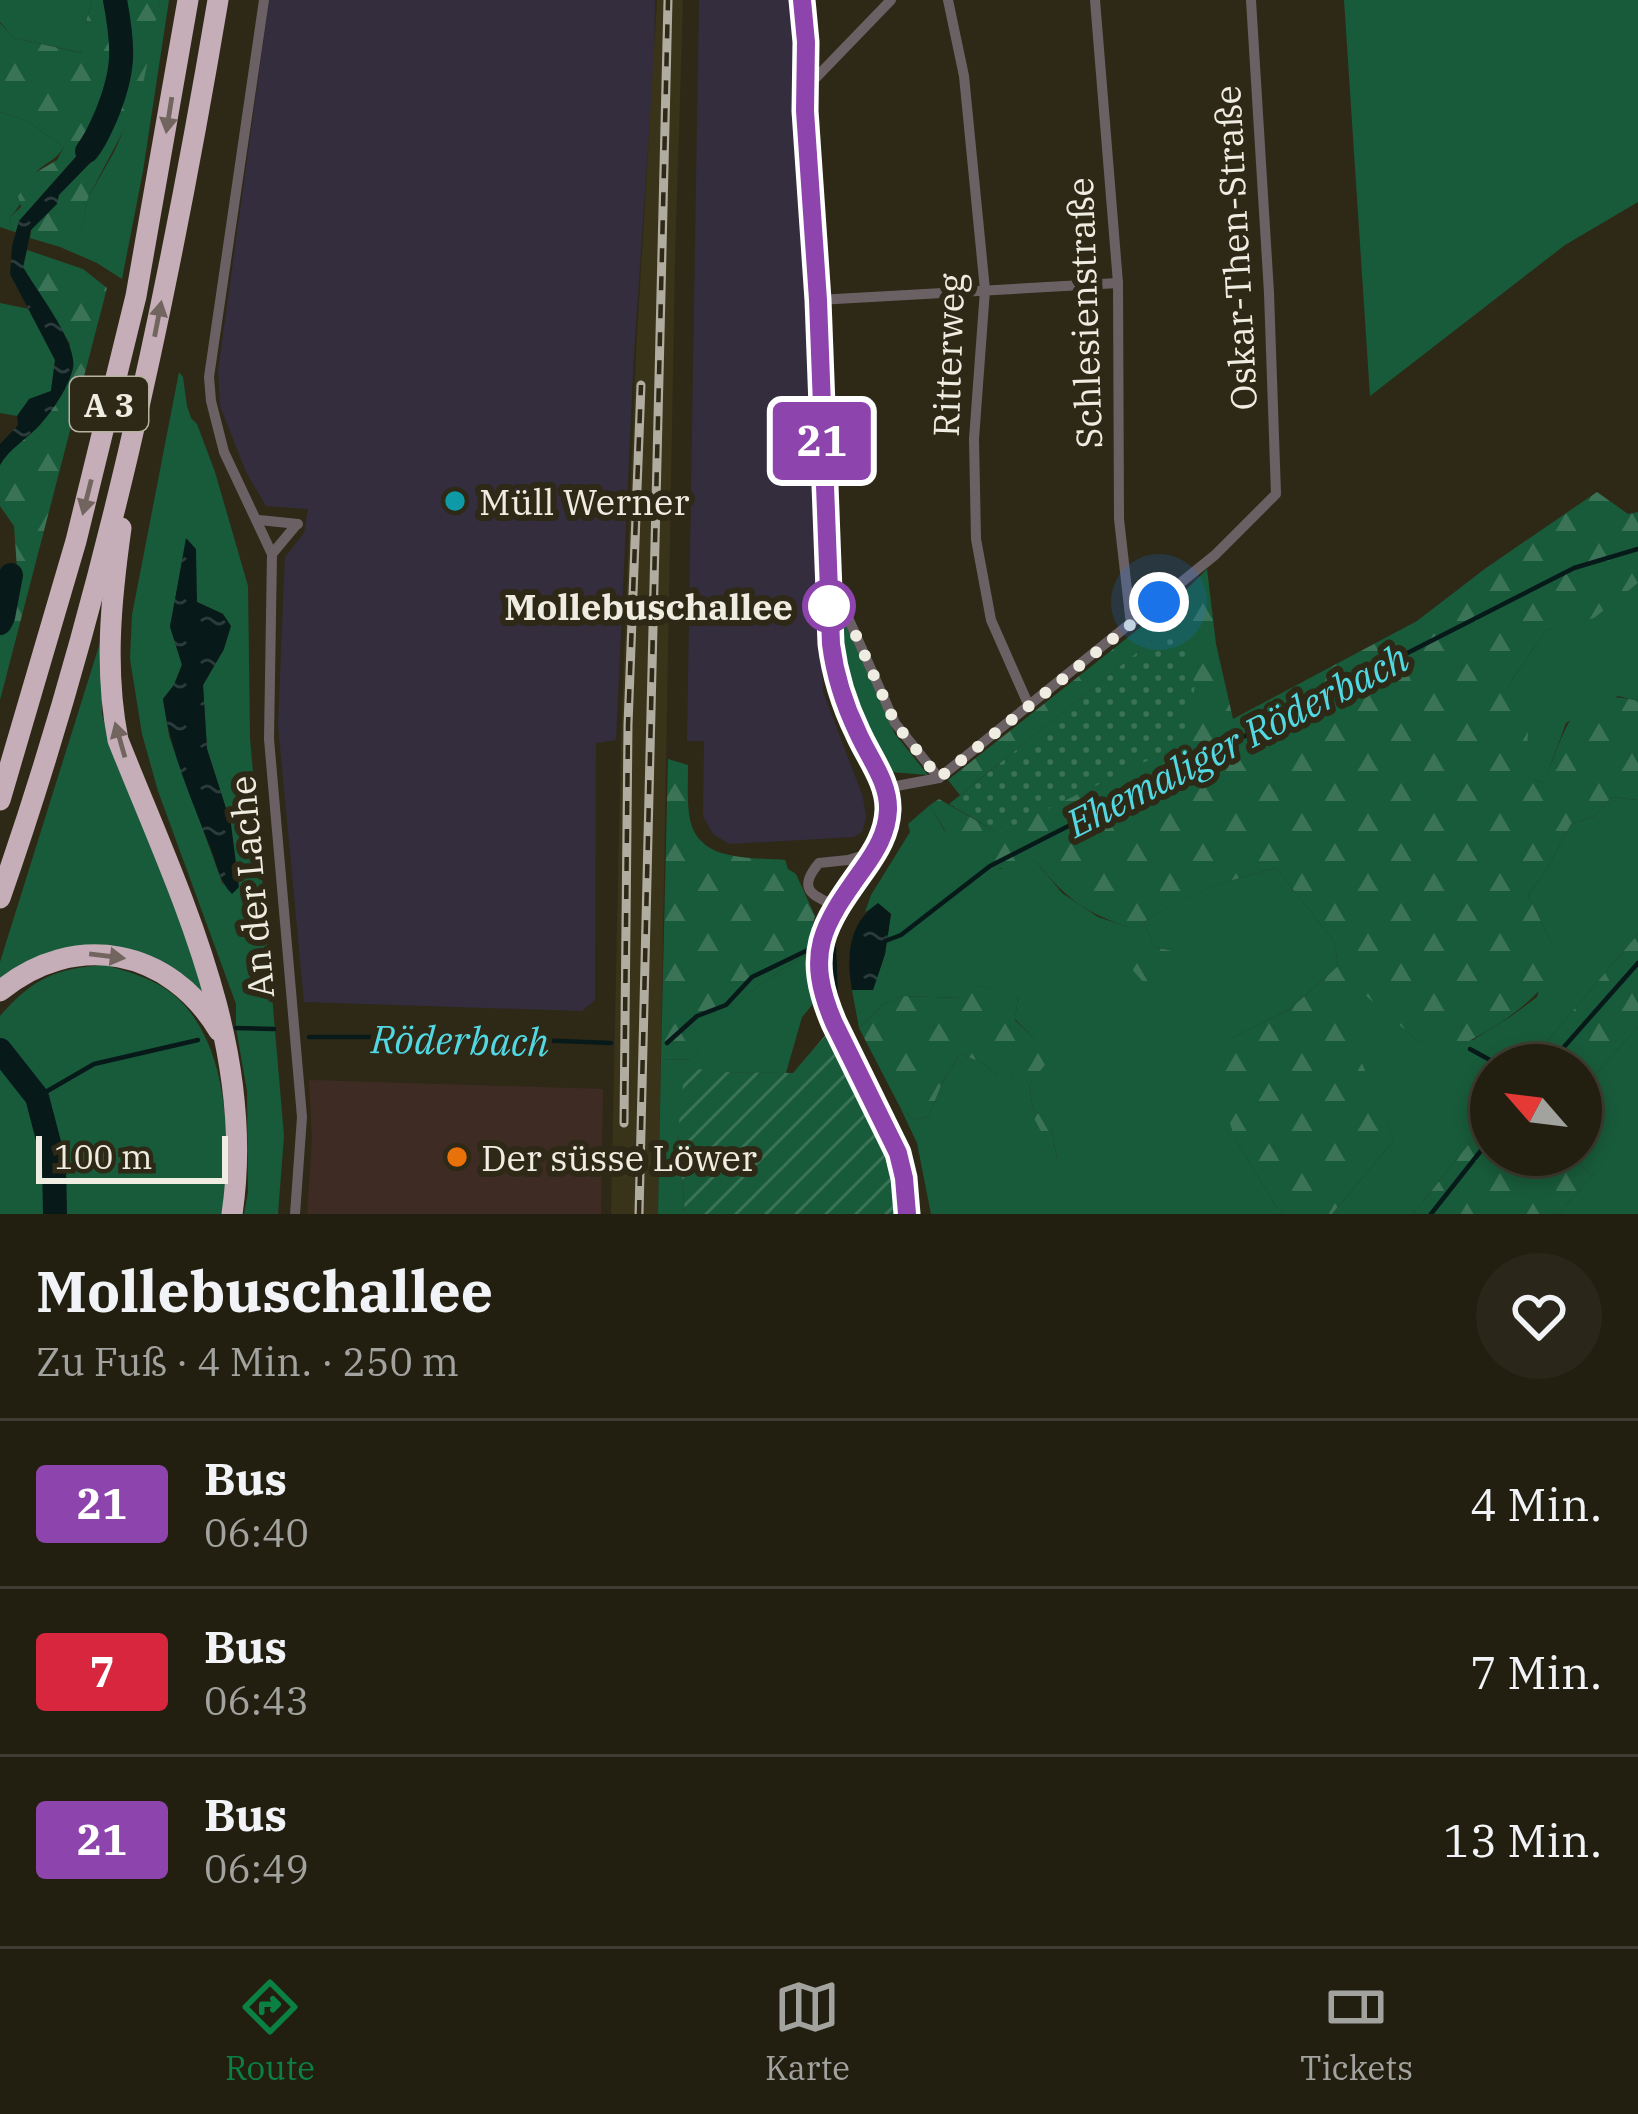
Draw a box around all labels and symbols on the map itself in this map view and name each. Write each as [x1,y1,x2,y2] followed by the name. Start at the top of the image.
[1203,84,1267,412] street label: Oskar-Then-Straße
[160,97,178,135] one-way arrow
[1056,177,1112,449] street label: Schlesienstraße
[922,272,974,438] street label: Ritterweg
[149,299,168,337] one-way arrow
[70,377,148,431] road number: A 3
[768,402,876,480] line badge: 21
[77,478,96,515] one-way arrow
[479,478,689,525] place label: Müll Werner
[442,488,468,514] marker: Müll Werner
[1129,572,1189,632] your location
[804,581,854,631] marker: Mollebuschallee
[504,583,793,630] place label: Mollebuschallee
[1056,631,1417,849] water label: Ehemaliger Röderbach
[110,721,128,758] one-way arrow
[218,774,284,1000] street label: An der Lache
[89,947,127,966] one-way arrow
[370,1013,550,1067] water label: Röderbach
[1470,1044,1602,1176] north arrow
[36,1130,228,1183] scale bar
[481,1134,757,1181] place label: Der süsse Löwer
[444,1144,470,1170] marker: Der süsse Löwer

